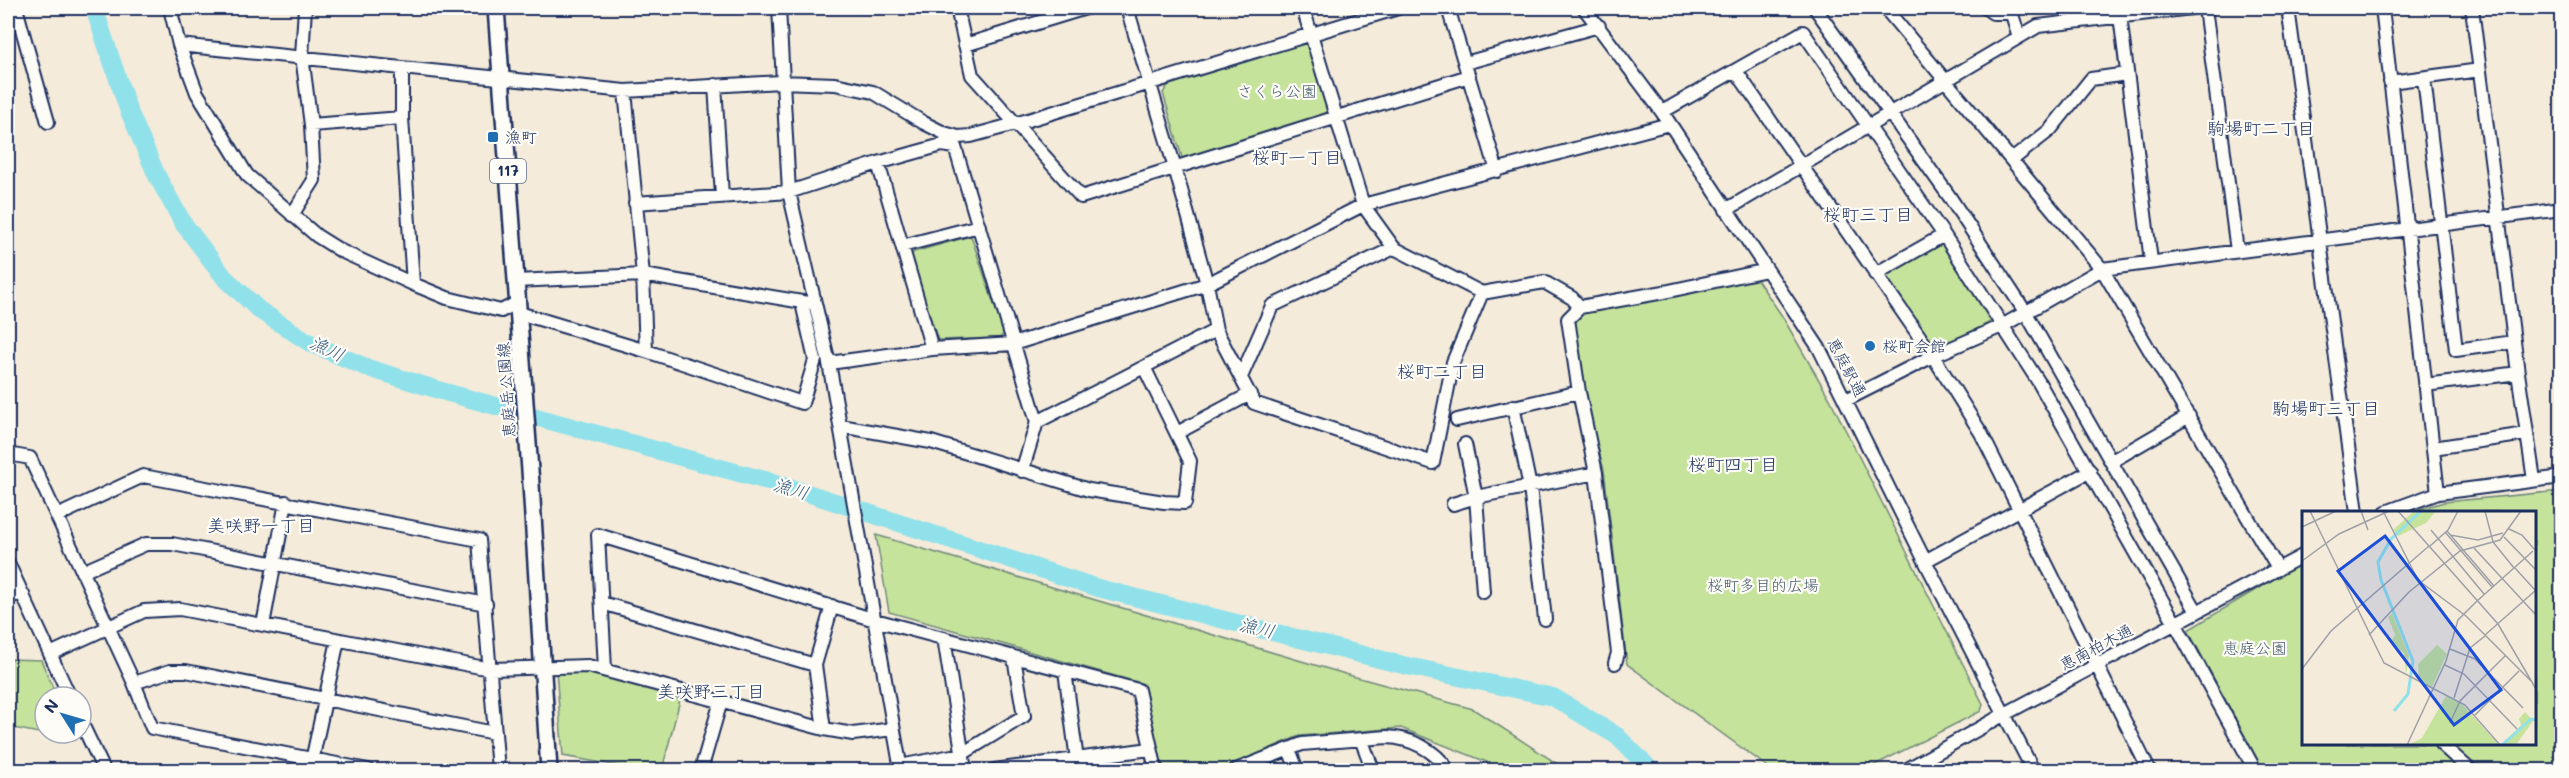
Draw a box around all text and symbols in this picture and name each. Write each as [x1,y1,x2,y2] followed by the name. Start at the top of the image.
[1237,80,1317,101] park label: さくら公園
[2207,116,2315,140] district label: 駒場町二丁目
[505,126,537,147] place label: 漁町
[486,130,500,144] marker: 漁町
[1252,145,1342,169] district label: 桜町一丁目
[490,159,526,183] road number: 117
[1823,202,1913,226] district label: 桜町三丁目
[306,330,349,367] water label: 漁川
[1823,334,1872,400] street label: 恵庭駅通
[1882,335,1946,356] place label: 桜町会館
[1863,339,1877,353] marker: 桜町会館
[492,341,519,439] street label: 恵庭岳公園線
[1397,359,1487,383] district label: 桜町二丁目
[2272,396,2380,420] district label: 駒場町三丁目
[1688,452,1778,476] district label: 桜町四丁目
[771,471,812,505] water label: 漁川
[2302,511,2536,745] inset map
[207,513,315,537] district label: 美咲野一丁目
[1707,574,1819,595] park label: 桜町多目的広場
[1237,611,1278,643] water label: 漁川
[2056,619,2136,675] street label: 恵南柏木通
[2223,637,2287,658] park label: 恵庭公園
[657,679,765,703] district label: 美咲野三丁目
[33,685,93,745] north arrow
[39,694,63,717] text: N

